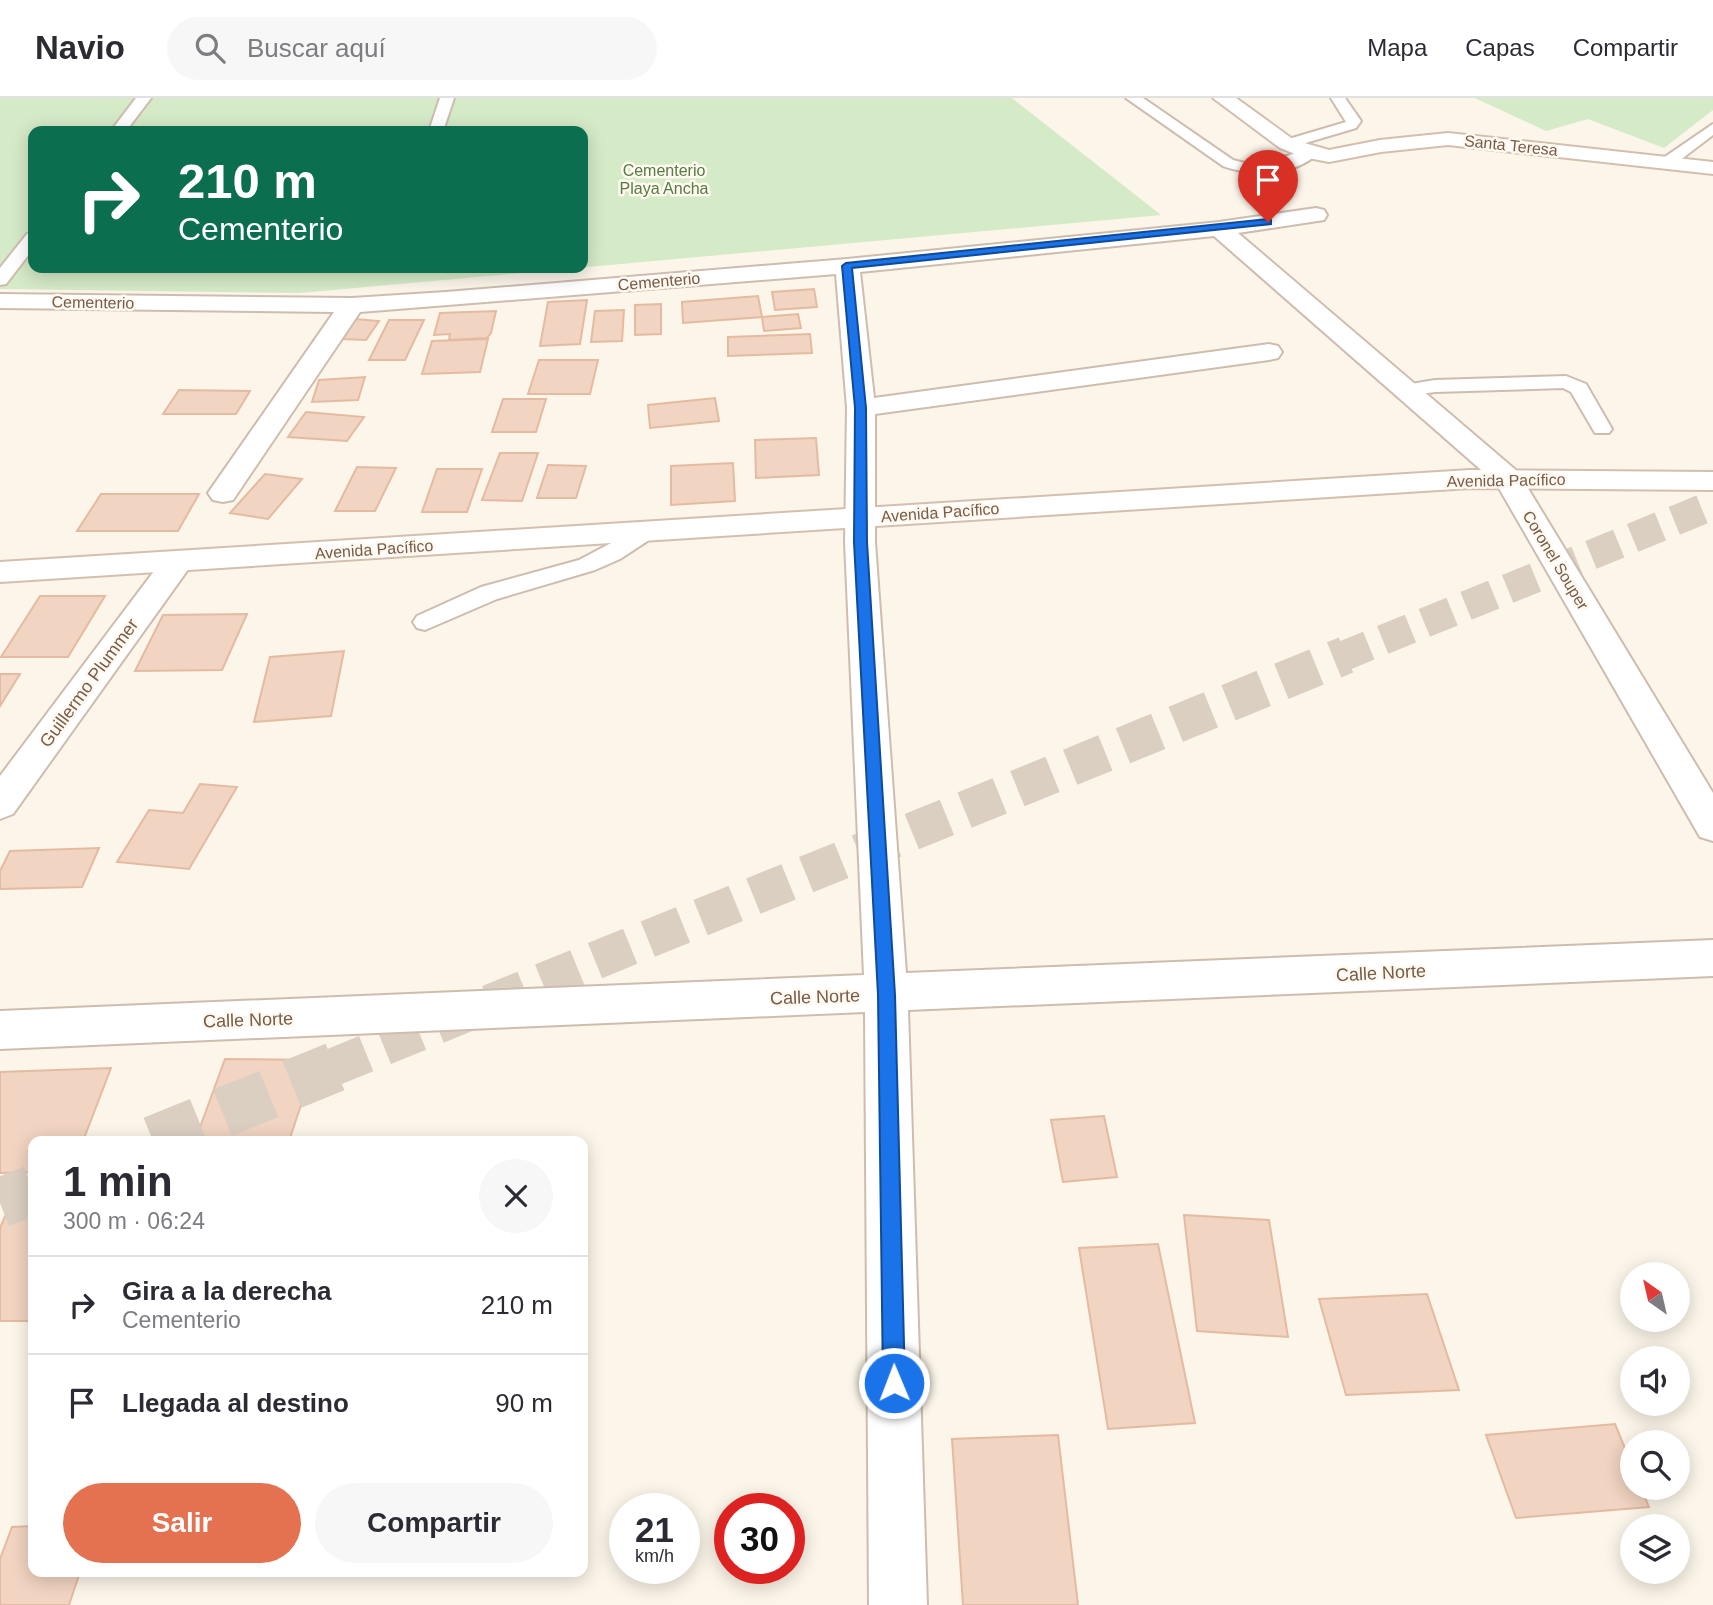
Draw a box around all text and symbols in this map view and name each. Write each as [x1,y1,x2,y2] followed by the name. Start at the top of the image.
[167,17,657,80] search box
[35,29,125,66] text: Navio
[191,29,229,67] icon: search
[247,33,386,63] text: Buscar aquí
[1367,34,1427,61] text: Mapa
[1465,34,1535,61] text: Capas
[1573,34,1678,61] text: Compartir
[1463,132,1559,159] street label: Santa Teresa
[1238,150,1298,222] pin
[63,154,154,245] icon: right
[178,154,317,208] text: 210 m
[1249,161,1287,199] icon: arrive
[620,162,709,197] park label: Cementerio Playa Ancha
[178,211,343,247] text: Cementerio
[617,269,701,294] street label: Cementerio
[51,293,135,312] street label: Cementerio
[1446,471,1566,490] street label: Avenida Pacífico
[880,500,1000,525] street label: Avenida Pacífico
[1519,508,1592,613] street label: Coronel Souper
[314,537,434,562] street label: Avenida Pacífico
[36,615,142,751] street label: Guillermo Plummer
[1336,961,1426,985] street label: Calle Norte
[770,985,860,1009] street label: Calle Norte
[203,1008,293,1032] street label: Calle Norte
[63,1158,173,1205] text: 1 min
[479,1159,553,1233] button: close
[63,1208,205,1234] text: 300 m · 06:24
[1620,1262,1690,1332] north arrow
[1620,1262,1690,1584] map controls
[122,1276,332,1306] text: Gira a la derecha
[63,1286,101,1324] icon: right
[481,1290,553,1320] text: 210 m
[122,1307,241,1333] text: Cementerio
[857,1346,931,1420] position arrow
[1620,1346,1690,1416] button: sound
[63,1384,101,1422] icon: arrive
[122,1388,349,1418] text: Llegada al destino
[495,1388,553,1418] text: 90 m
[1620,1430,1690,1500] button: search
[63,1483,301,1563] button: Salir
[315,1483,553,1563] button: Compartir
[714,1493,805,1584] speed limit sign: 30
[635,1510,674,1549] text: 21
[1620,1514,1690,1584] button: layers
[635,1546,674,1566] text: km/h

